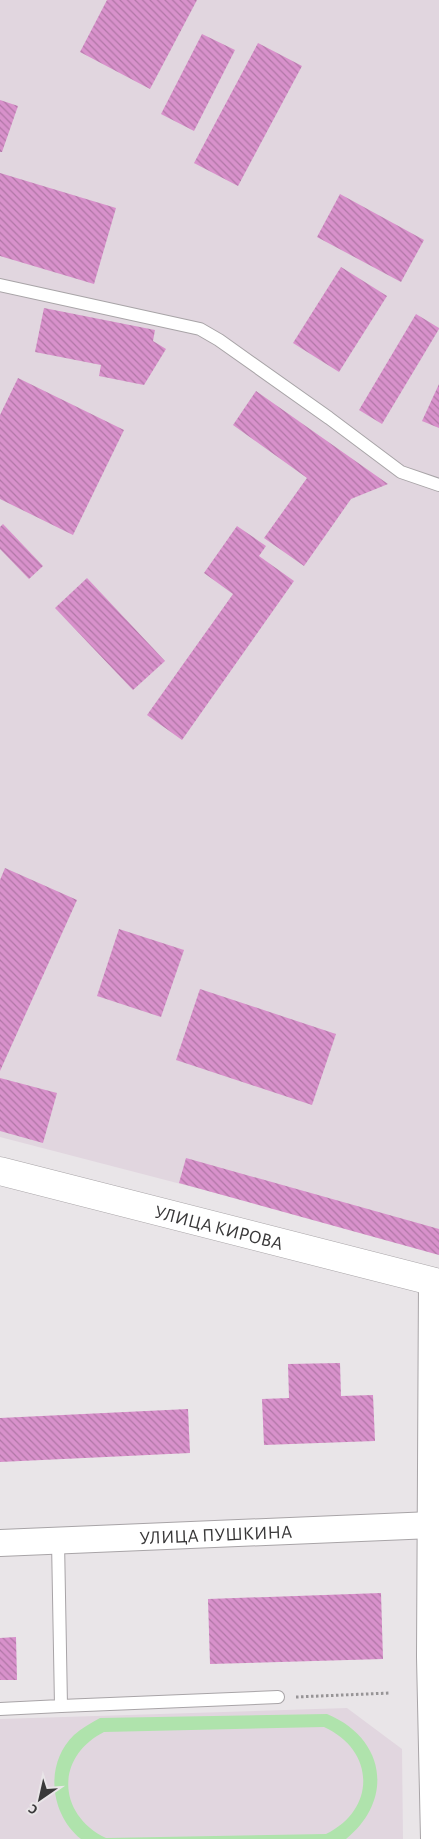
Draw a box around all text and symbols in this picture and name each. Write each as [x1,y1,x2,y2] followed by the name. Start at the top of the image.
[152,1203,285,1254] street label: УЛИЦА КИРОВА
[139,1523,292,1548] street label: УЛИЦА ПУШКИНА
[15,1774,65,1824] north arrow
[26,1801,40,1817] text: С

